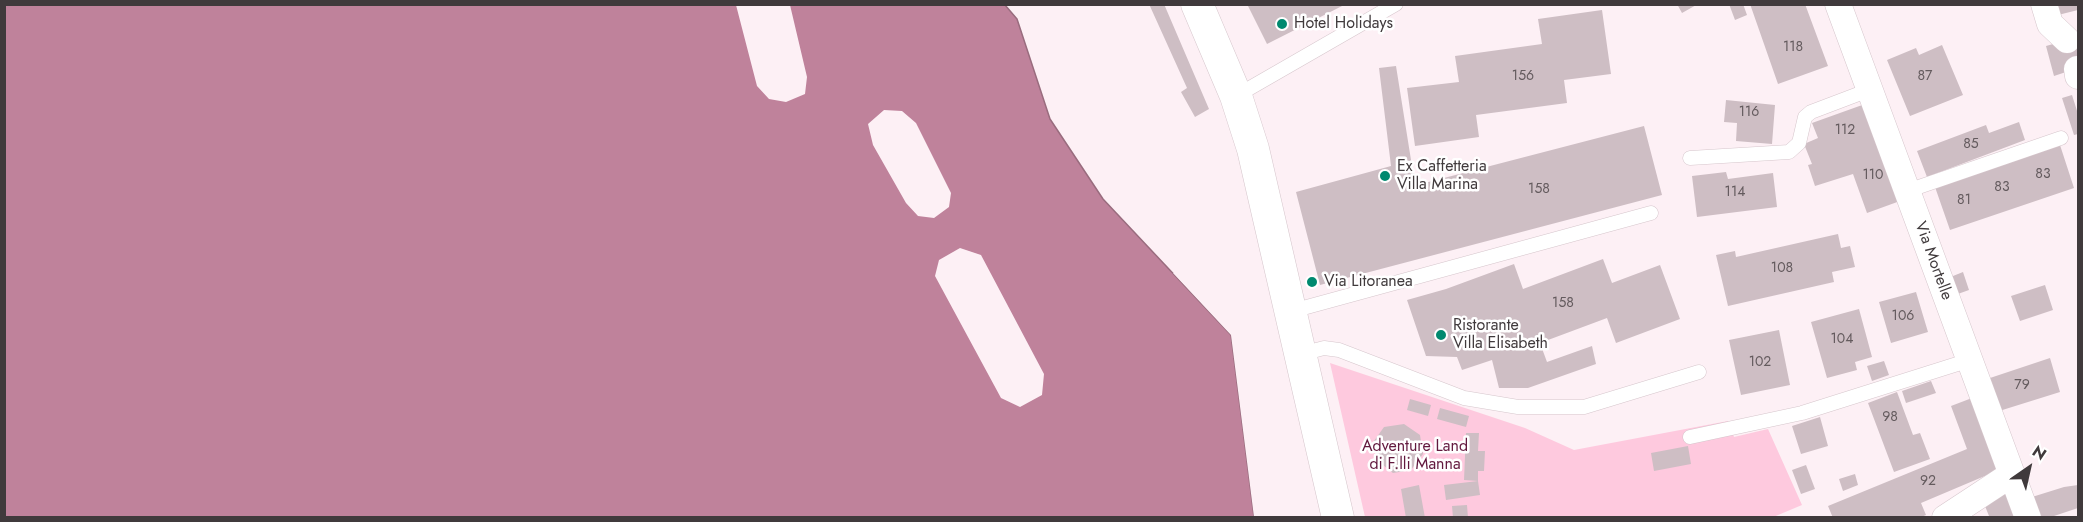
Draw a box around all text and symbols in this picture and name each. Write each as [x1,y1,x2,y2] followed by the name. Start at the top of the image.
[1294,14,1393,34] place label: Hotel Holidays
[1275,17,1289,31] marker: Hotel Holidays
[1783,40,1803,56] house number: 118
[1512,69,1534,85] house number: 156
[1918,69,1932,85] house number: 87
[1739,105,1759,121] house number: 116
[1835,123,1855,139] house number: 112
[1963,137,1979,153] house number: 85
[1397,157,1487,195] place label: Ex Caffetteria Villa Marina
[2035,167,2051,183] house number: 83
[1863,168,1883,184] house number: 110
[1378,169,1392,183] marker: Ex Caffetteria Villa Marina
[1994,180,2010,196] house number: 83
[1528,182,1550,198] house number: 158
[1725,185,1745,201] house number: 114
[1957,193,1971,209] house number: 81
[1910,219,1956,303] street label: Via Mortelle
[1771,261,1793,277] house number: 108
[1324,272,1413,292] place label: Via Litoranea
[1305,275,1319,289] marker: Via Litoranea
[1552,296,1574,312] house number: 158
[1892,309,1914,325] house number: 106
[1453,316,1548,354] place label: Ristorante Villa Elisabeth
[1434,328,1448,342] marker: Ristorante Villa Elisabeth
[1831,332,1853,348] house number: 104
[1749,355,1771,371] house number: 102
[2014,378,2030,394] house number: 79
[1882,410,1898,426] house number: 98
[1362,437,1468,475] park label: Adventure Land di F.lli Manna
[1999,438,2059,498] north arrow
[2028,440,2051,466] text: N
[1920,474,1936,490] house number: 92

